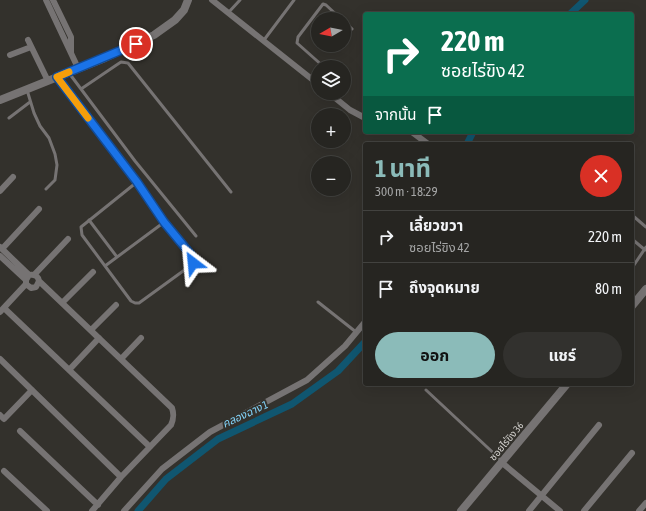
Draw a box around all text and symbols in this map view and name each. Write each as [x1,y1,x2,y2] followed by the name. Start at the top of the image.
[311,12,351,52] north arrow
[311,12,351,196] map controls
[441,25,504,57] text: 220 m
[119,27,153,61] pin
[375,28,427,80] icon: right
[125,33,147,55] icon: arrive
[311,60,351,100] button: layers
[441,60,525,81] text: ซอยไร่ขิง 42
[424,104,446,126] icon: arrive
[375,106,416,123] text: จากนั้น
[311,108,351,148] button: +
[375,155,431,182] text: 1 นาที
[580,155,622,197] button: close
[311,156,351,196] button: −
[375,184,438,199] text: 300 m · 18:29
[409,217,463,234] text: เลี้ยวขวา
[375,226,397,248] icon: right
[588,228,622,245] text: 220 m
[409,240,470,255] text: ซอยไร่ขิง 42
[172,242,214,284] position arrow
[375,278,397,300] icon: arrive
[409,279,480,296] text: ถึงจุดหมาย
[595,280,622,297] text: 80 m
[375,332,495,378] button: ออก
[503,332,622,378] button: แชร์
[220,398,270,430] water label: คลองฉาง 1
[486,419,526,463] street label: ซอยไร่ขิง 36

